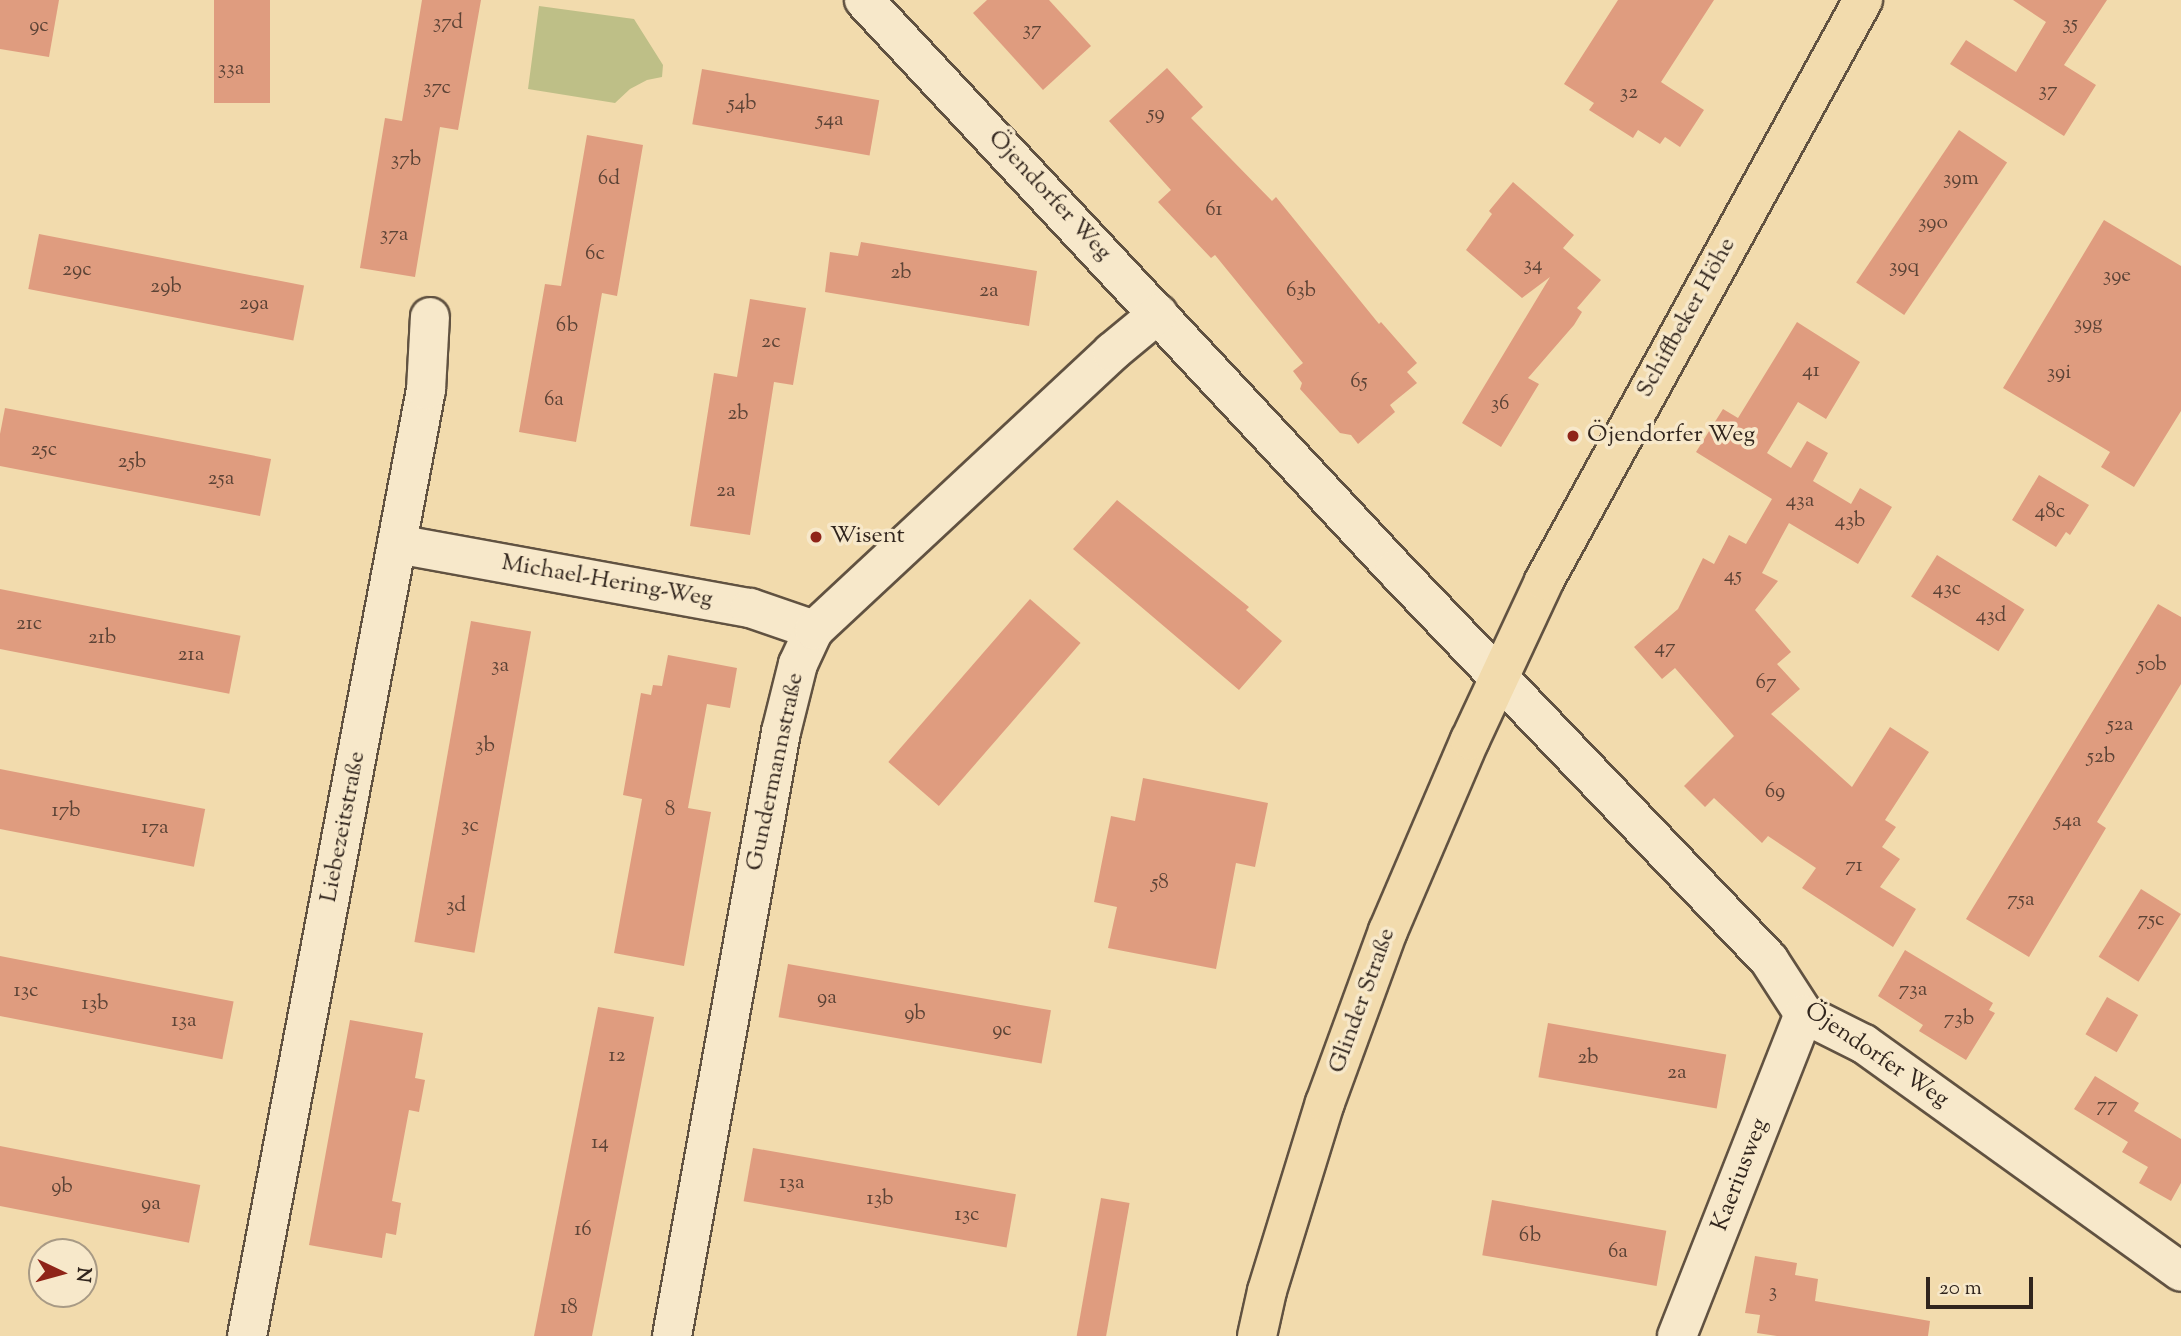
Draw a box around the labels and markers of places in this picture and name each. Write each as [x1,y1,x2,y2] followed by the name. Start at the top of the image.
[1587,422,1755,450] place label: Öjendorfer Weg
[1565,428,1581,444] marker: Öjendorfer Weg
[830,523,905,551] place label: Wisent
[808,529,824,545] marker: Wisent

